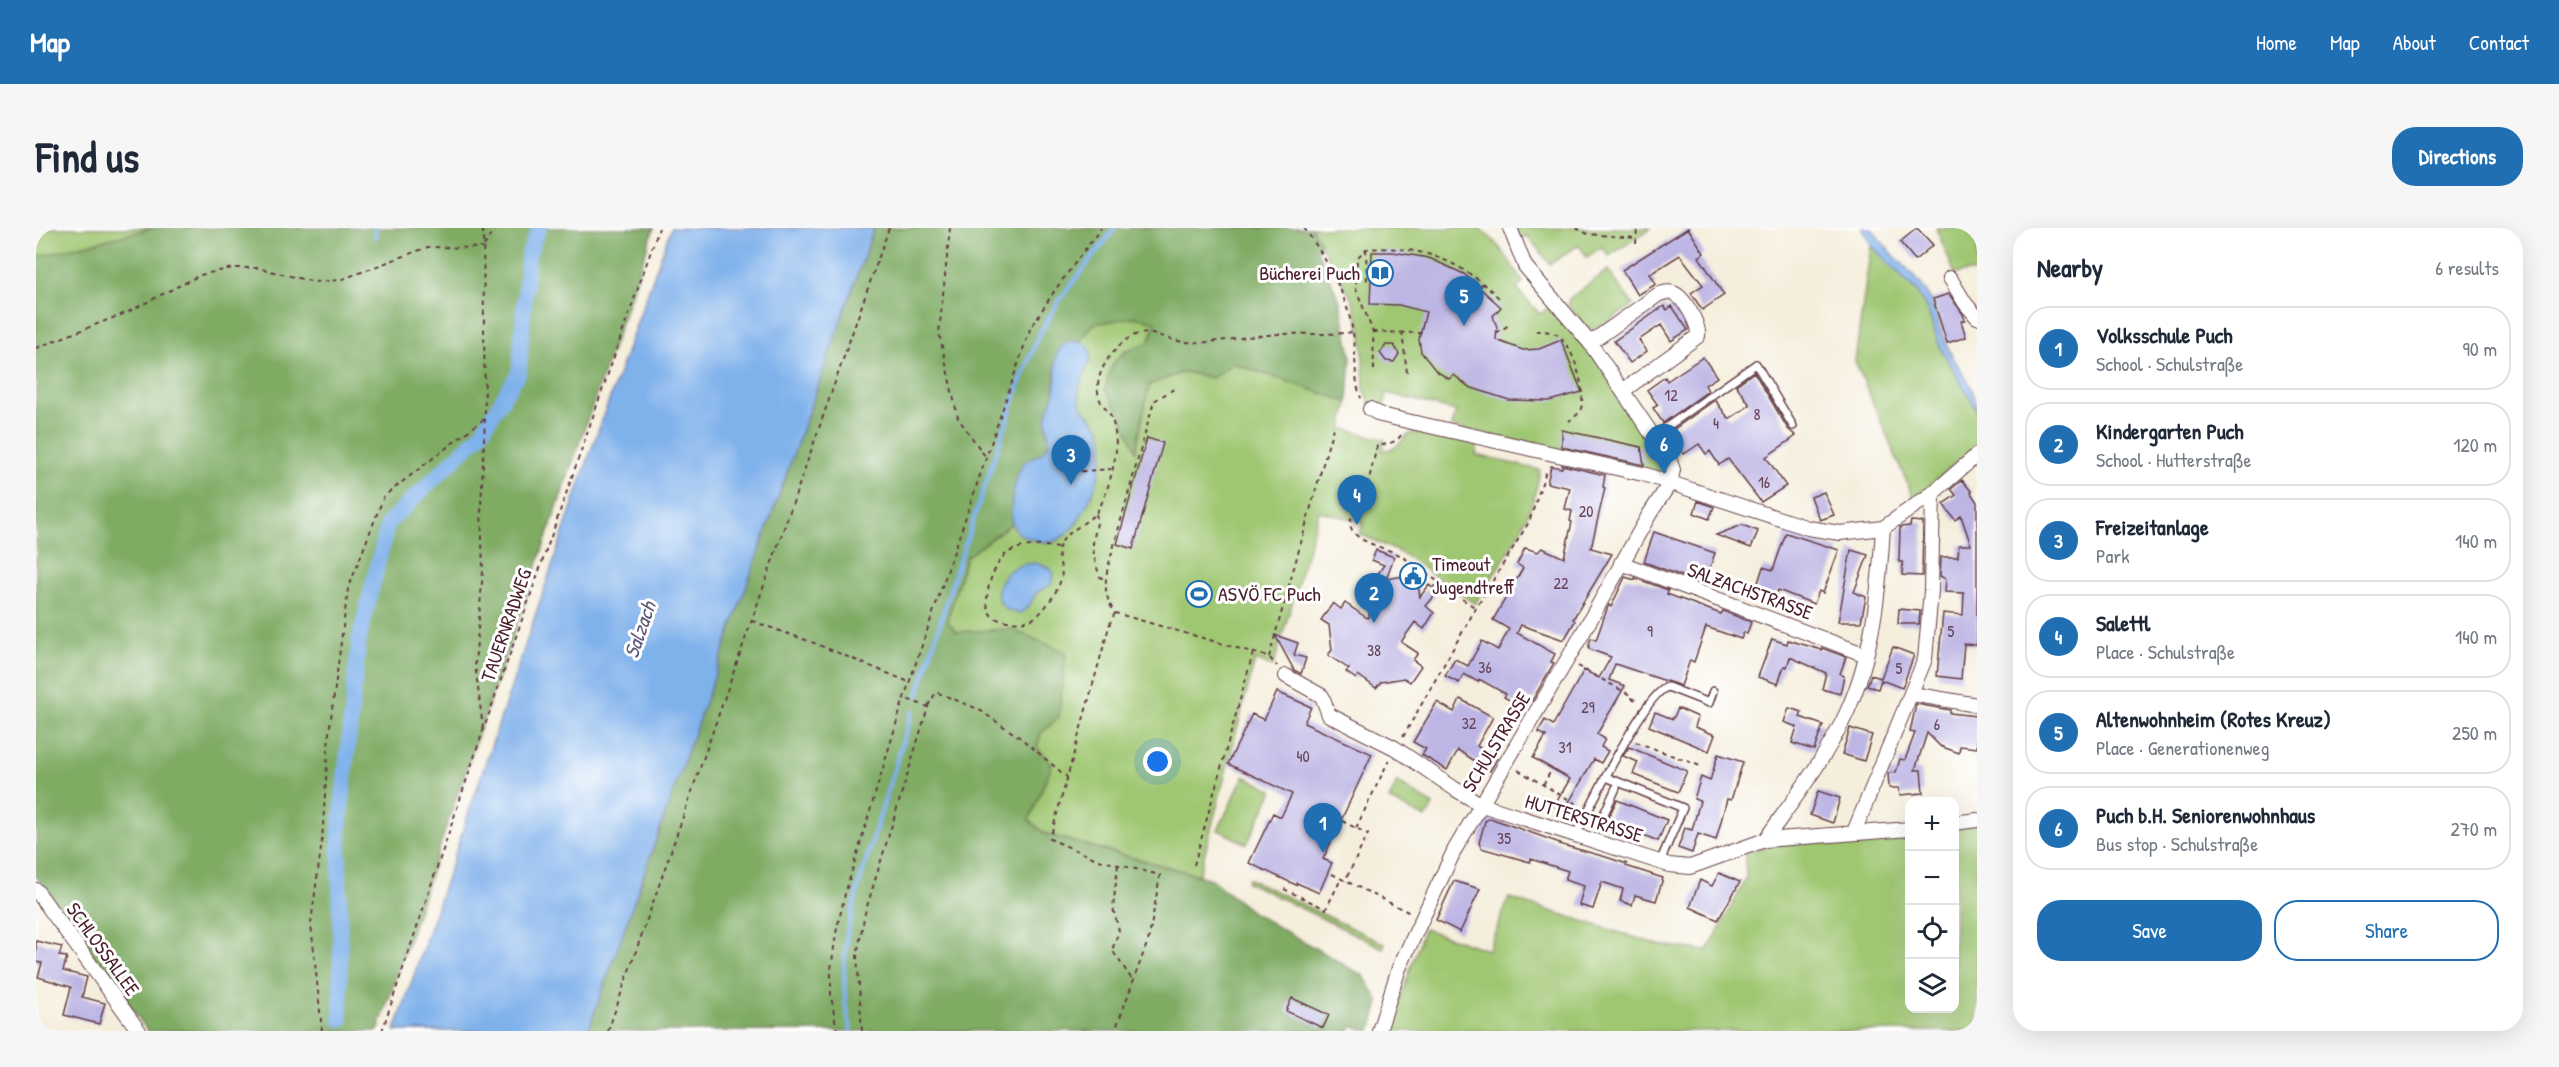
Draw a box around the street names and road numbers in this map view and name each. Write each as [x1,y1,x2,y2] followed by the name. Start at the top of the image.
[1684,555,1817,626] street label: SALZACHSTRASSE
[474,564,538,685] street label: TAUERNRADWEG
[1455,686,1536,797] street label: SCHULSTRASSE
[1522,787,1646,848] street label: HUTTERSTRASSE
[61,897,146,1001] street label: SCHLOSSALLEE

